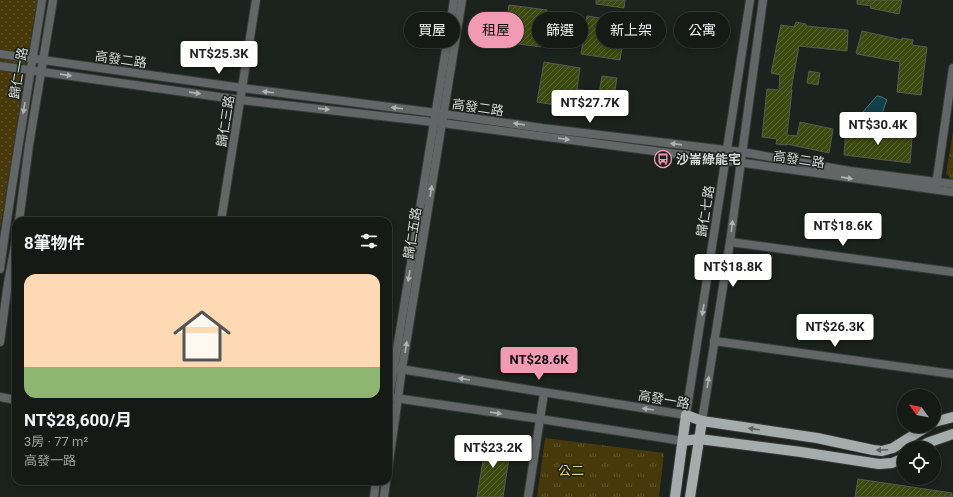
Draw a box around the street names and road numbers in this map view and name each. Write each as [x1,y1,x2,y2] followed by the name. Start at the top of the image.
[7,46,30,100] street label: 歸仁一路
[94,48,148,71] street label: 高發二路
[214,94,237,148] street label: 歸仁三路
[451,96,505,119] street label: 高發二路
[772,148,826,171] street label: 高發二路
[694,184,717,238] street label: 歸仁七路
[401,206,424,260] street label: 歸仁五路
[637,388,691,411] street label: 高發一路

